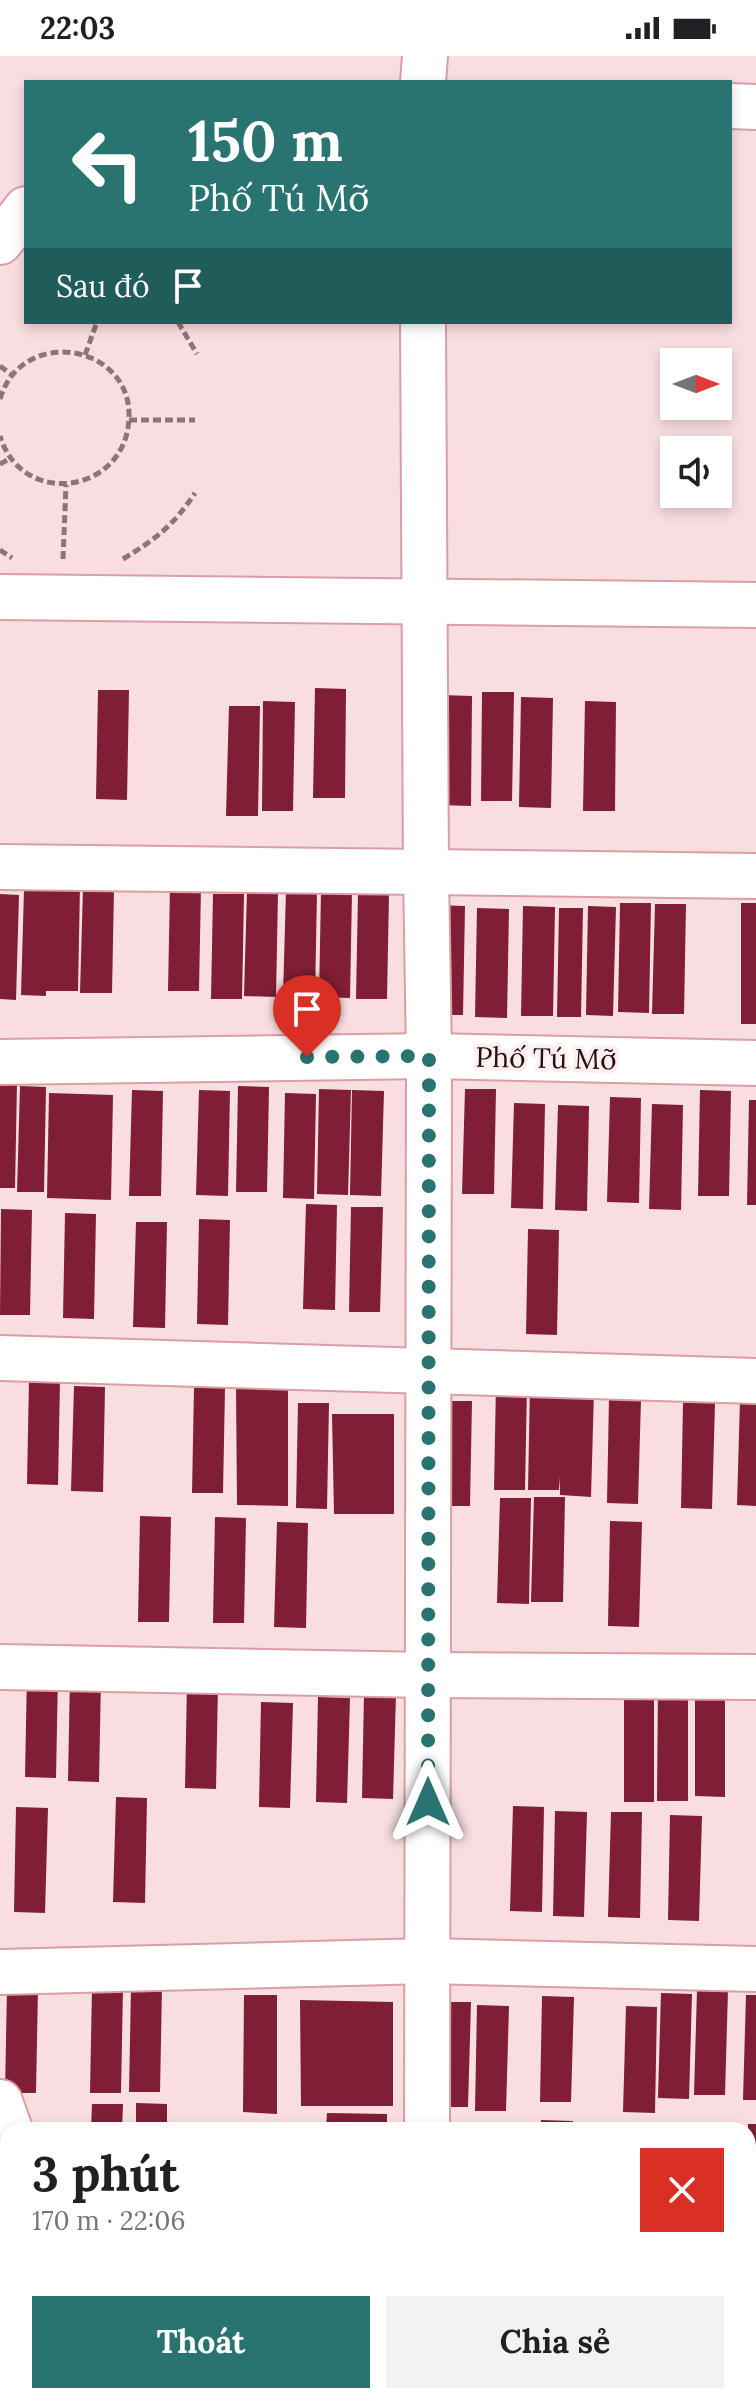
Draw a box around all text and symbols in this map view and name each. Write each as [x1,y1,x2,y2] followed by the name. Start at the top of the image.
[40,9,115,47] text: 22:03
[188,105,343,176] text: 150 m
[56,112,160,216] icon: left
[188,175,369,221] text: Phố Tú Mỡ
[166,264,210,308] icon: arrive
[56,267,150,305] text: Sau đó
[660,348,732,420] north arrow
[660,348,732,508] map controls
[660,436,732,508] button: sound
[273,975,341,1057] pin
[285,987,329,1031] icon: arrive
[475,1039,617,1077] street label: Phố Tú Mỡ
[386,1760,470,1844] position arrow
[32,2143,179,2204] text: 3 phút
[640,2148,724,2232] button: close
[32,2204,185,2237] text: 170 m · 22:06
[32,2296,370,2388] button: Thoát
[386,2296,724,2388] button: Chia sẻ

